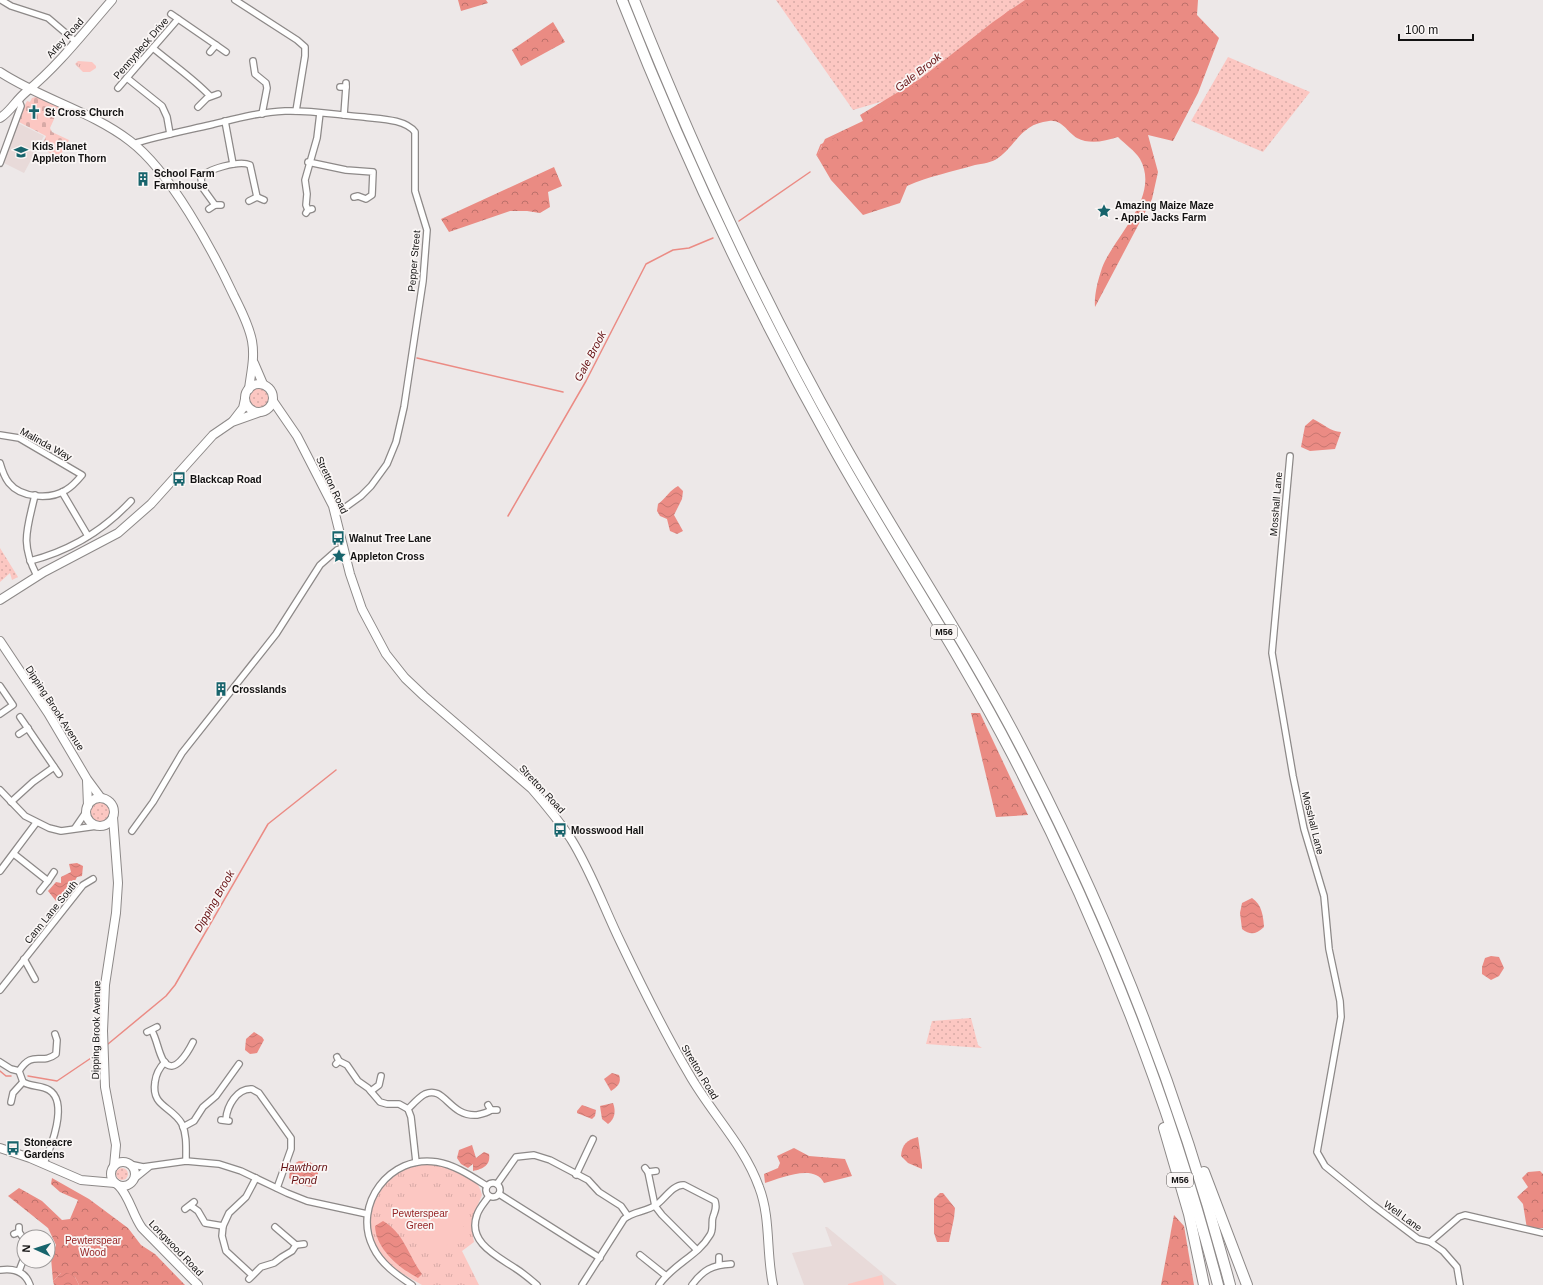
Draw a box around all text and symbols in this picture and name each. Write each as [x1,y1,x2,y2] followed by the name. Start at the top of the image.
[111,15,171,81] street label: Pennypleck Drive
[44,16,86,60] street label: Arley Road
[1399,16,1473,42] scale bar
[1405,23,1438,37] text: 100 m
[893,50,944,94] water label: Gale Brook
[26,104,42,120] church icon: St Cross Church
[45,107,124,118] place label: St Cross Church
[32,141,106,164] place label: Kids Planet Appleton Thorn
[13,144,29,160] school or university icon: Kids Planet Appleton Thorn
[154,168,215,191] place label: School Farm Farmhouse
[135,171,151,187] building icon: School Farm Farmhouse
[1115,200,1214,223] place label: Amazing Maize Maze - Apple Jacks Farm
[1096,203,1112,219] place icon: Amazing Maize Maze - Apple Jacks Farm
[406,230,422,292] street label: Pepper Street
[572,328,608,383] water label: Gale Brook
[18,425,74,463] street label: Malinda Way
[314,455,350,515] street label: Stretton Road
[171,471,187,487] bus stop icon: Blackcap Road
[1268,471,1284,537] street label: Mosshall Lane
[190,474,262,485] place label: Blackcap Road
[330,530,346,546] bus stop icon: Walnut Tree Lane
[349,533,432,544] place label: Walnut Tree Lane
[331,548,347,564] place icon: Appleton Cross
[350,551,425,562] place label: Appleton Cross
[931,625,957,639] road number: M56
[23,664,87,753] street label: Dipping Brook Avenue
[213,681,229,697] building icon: Crosslands
[232,684,287,695] place label: Crosslands
[517,763,567,815] street label: Stretton Road
[1300,790,1326,856] street label: Mosshall Lane
[552,822,568,838] bus stop icon: Mosswood Hall
[571,825,644,836] place label: Mosswood Hall
[192,868,237,934] water label: Dipping Brook
[22,878,80,946] street label: Cann Lane South
[90,980,102,1079] street label: Dipping Brook Avenue
[679,1043,721,1101] street label: Stretton Road
[24,1137,73,1160] place label: Stoneacre Gardens
[5,1140,21,1156] bus stop icon: Stoneacre Gardens
[280,1161,328,1186] water label: Hawthorn Pond
[1167,1173,1193,1187] road number: M56
[1382,1199,1424,1234] street label: Well Lane
[392,1208,449,1231] park label: Pewterspear Green
[147,1218,205,1278] street label: Longwood Road
[16,1229,56,1269] north arrow
[65,1235,122,1258] park label: Pewterspear Wood
[20,1244,32,1253] text: N

